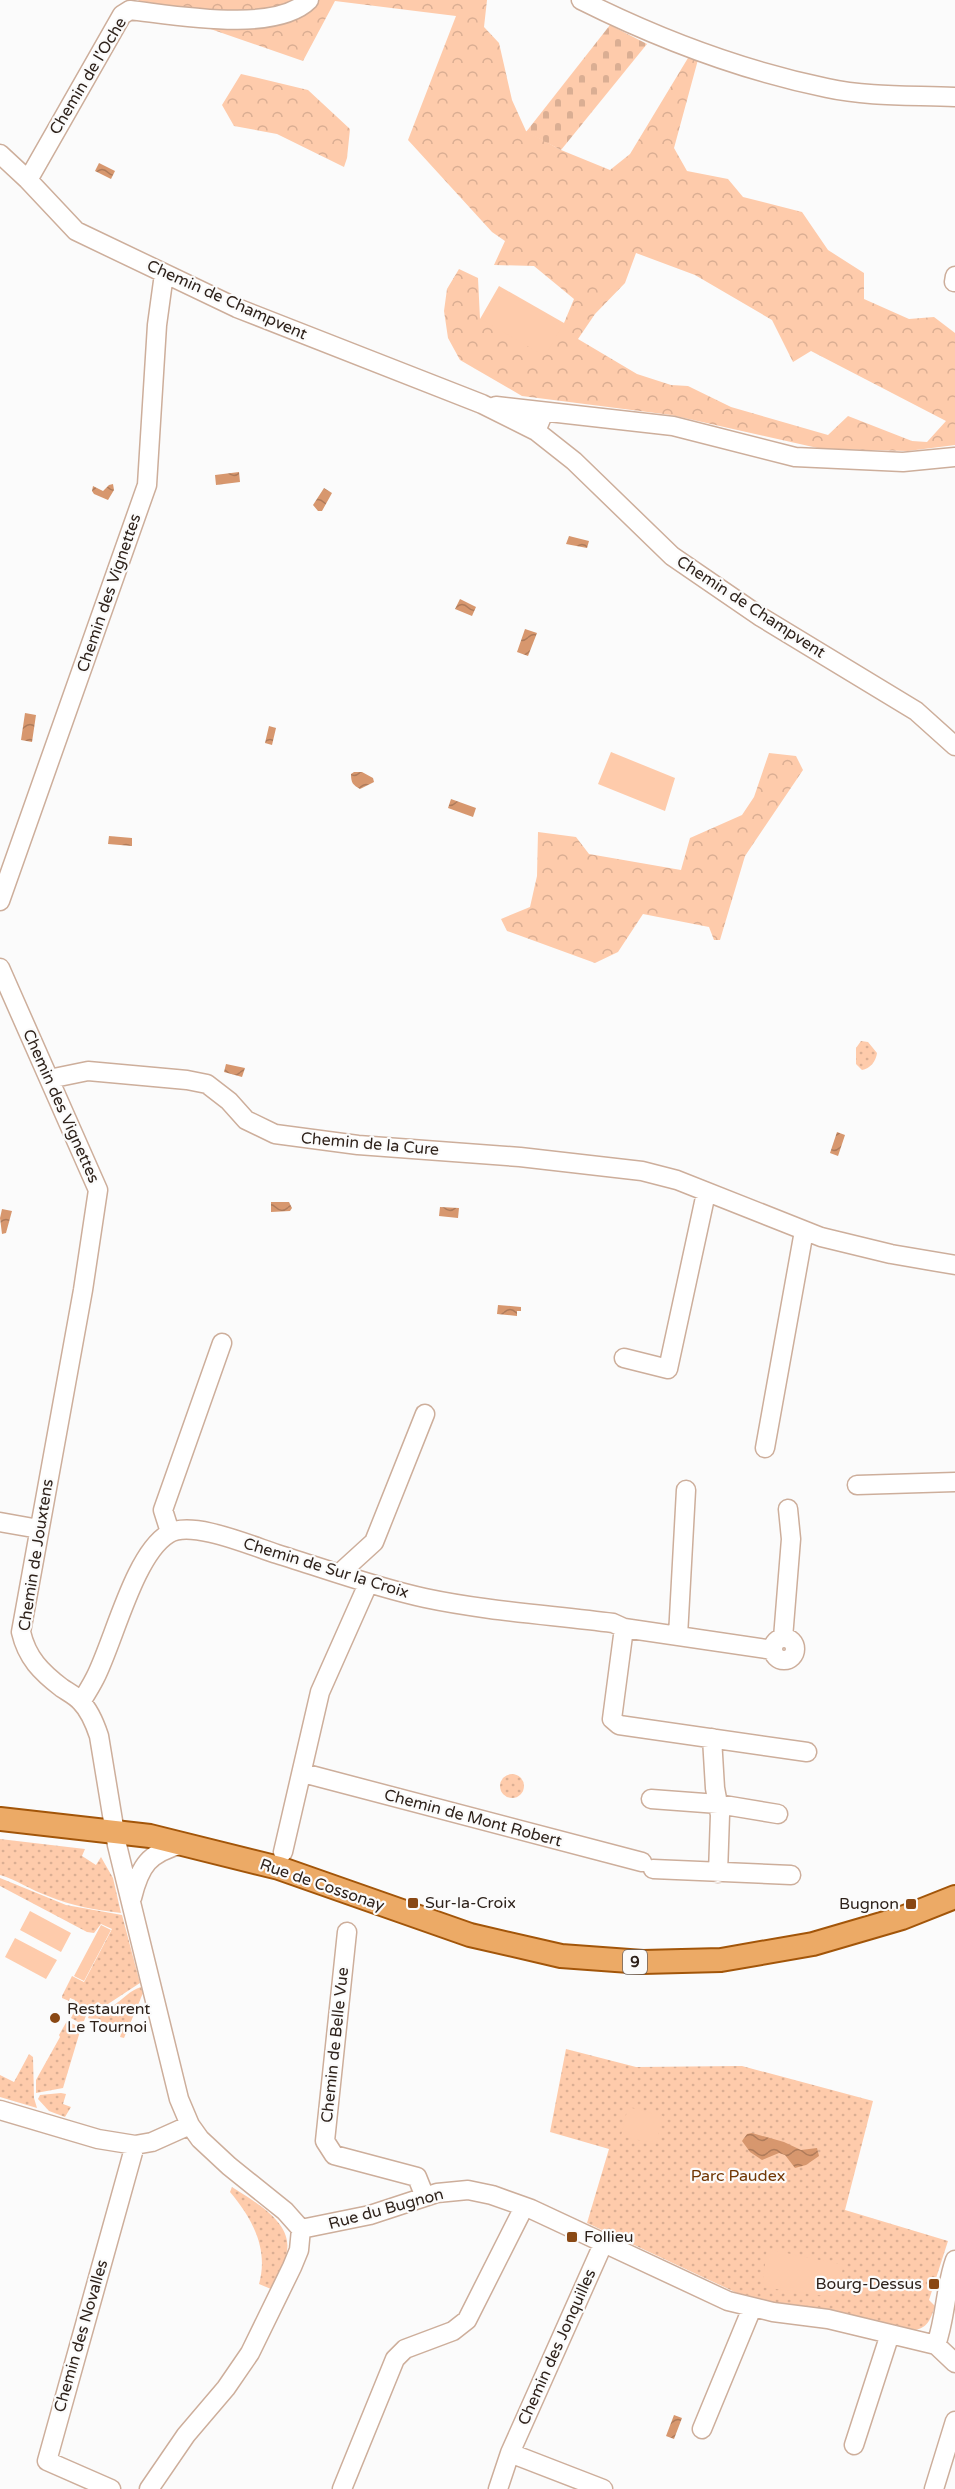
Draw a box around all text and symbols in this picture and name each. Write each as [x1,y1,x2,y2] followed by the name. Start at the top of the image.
[45,14,131,138] street label: Chemin de l'Oche
[144,256,310,344] street label: Chemin de Champvent
[72,511,146,675] street label: Chemin des Vignettes
[673,551,829,663] street label: Chemin de Champvent
[18,1026,104,1186] street label: Chemin des Vignettes
[300,1128,440,1160] street label: Chemin de la Cure
[14,1478,58,1632] street label: Chemin de Jouxtens
[241,1533,411,1603] street label: Chemin de Sur la Croix
[382,1785,564,1851] street label: Chemin de Mont Robert
[257,1854,387,1916] street label: Rue de Cossonay
[425,1893,516,1913] place label: Sur-la-Croix
[839,1894,899,1914] place label: Bugnon
[406,1896,420,1910] marker: Sur-la-Croix
[904,1897,918,1911] marker: Bugnon
[623,1950,647,1974] road number: 9
[317,1966,353,2124] street label: Chemin de Belle Vue
[67,1999,150,2037] place label: Restaurent Le Tournoi
[48,2011,62,2025] marker: Restaurent Le Tournoi
[691,2166,785,2186] park label: Parc Paudex
[326,2184,446,2234] street label: Rue du Bugnon
[584,2227,634,2247] place label: Follieu
[565,2230,579,2244] marker: Follieu
[50,2257,112,2415] street label: Chemin des Novalles
[514,2266,600,2428] street label: Chemin des Jonquilles
[815,2274,922,2294] place label: Bourg-Dessus
[927,2277,941,2291] marker: Bourg-Dessus

